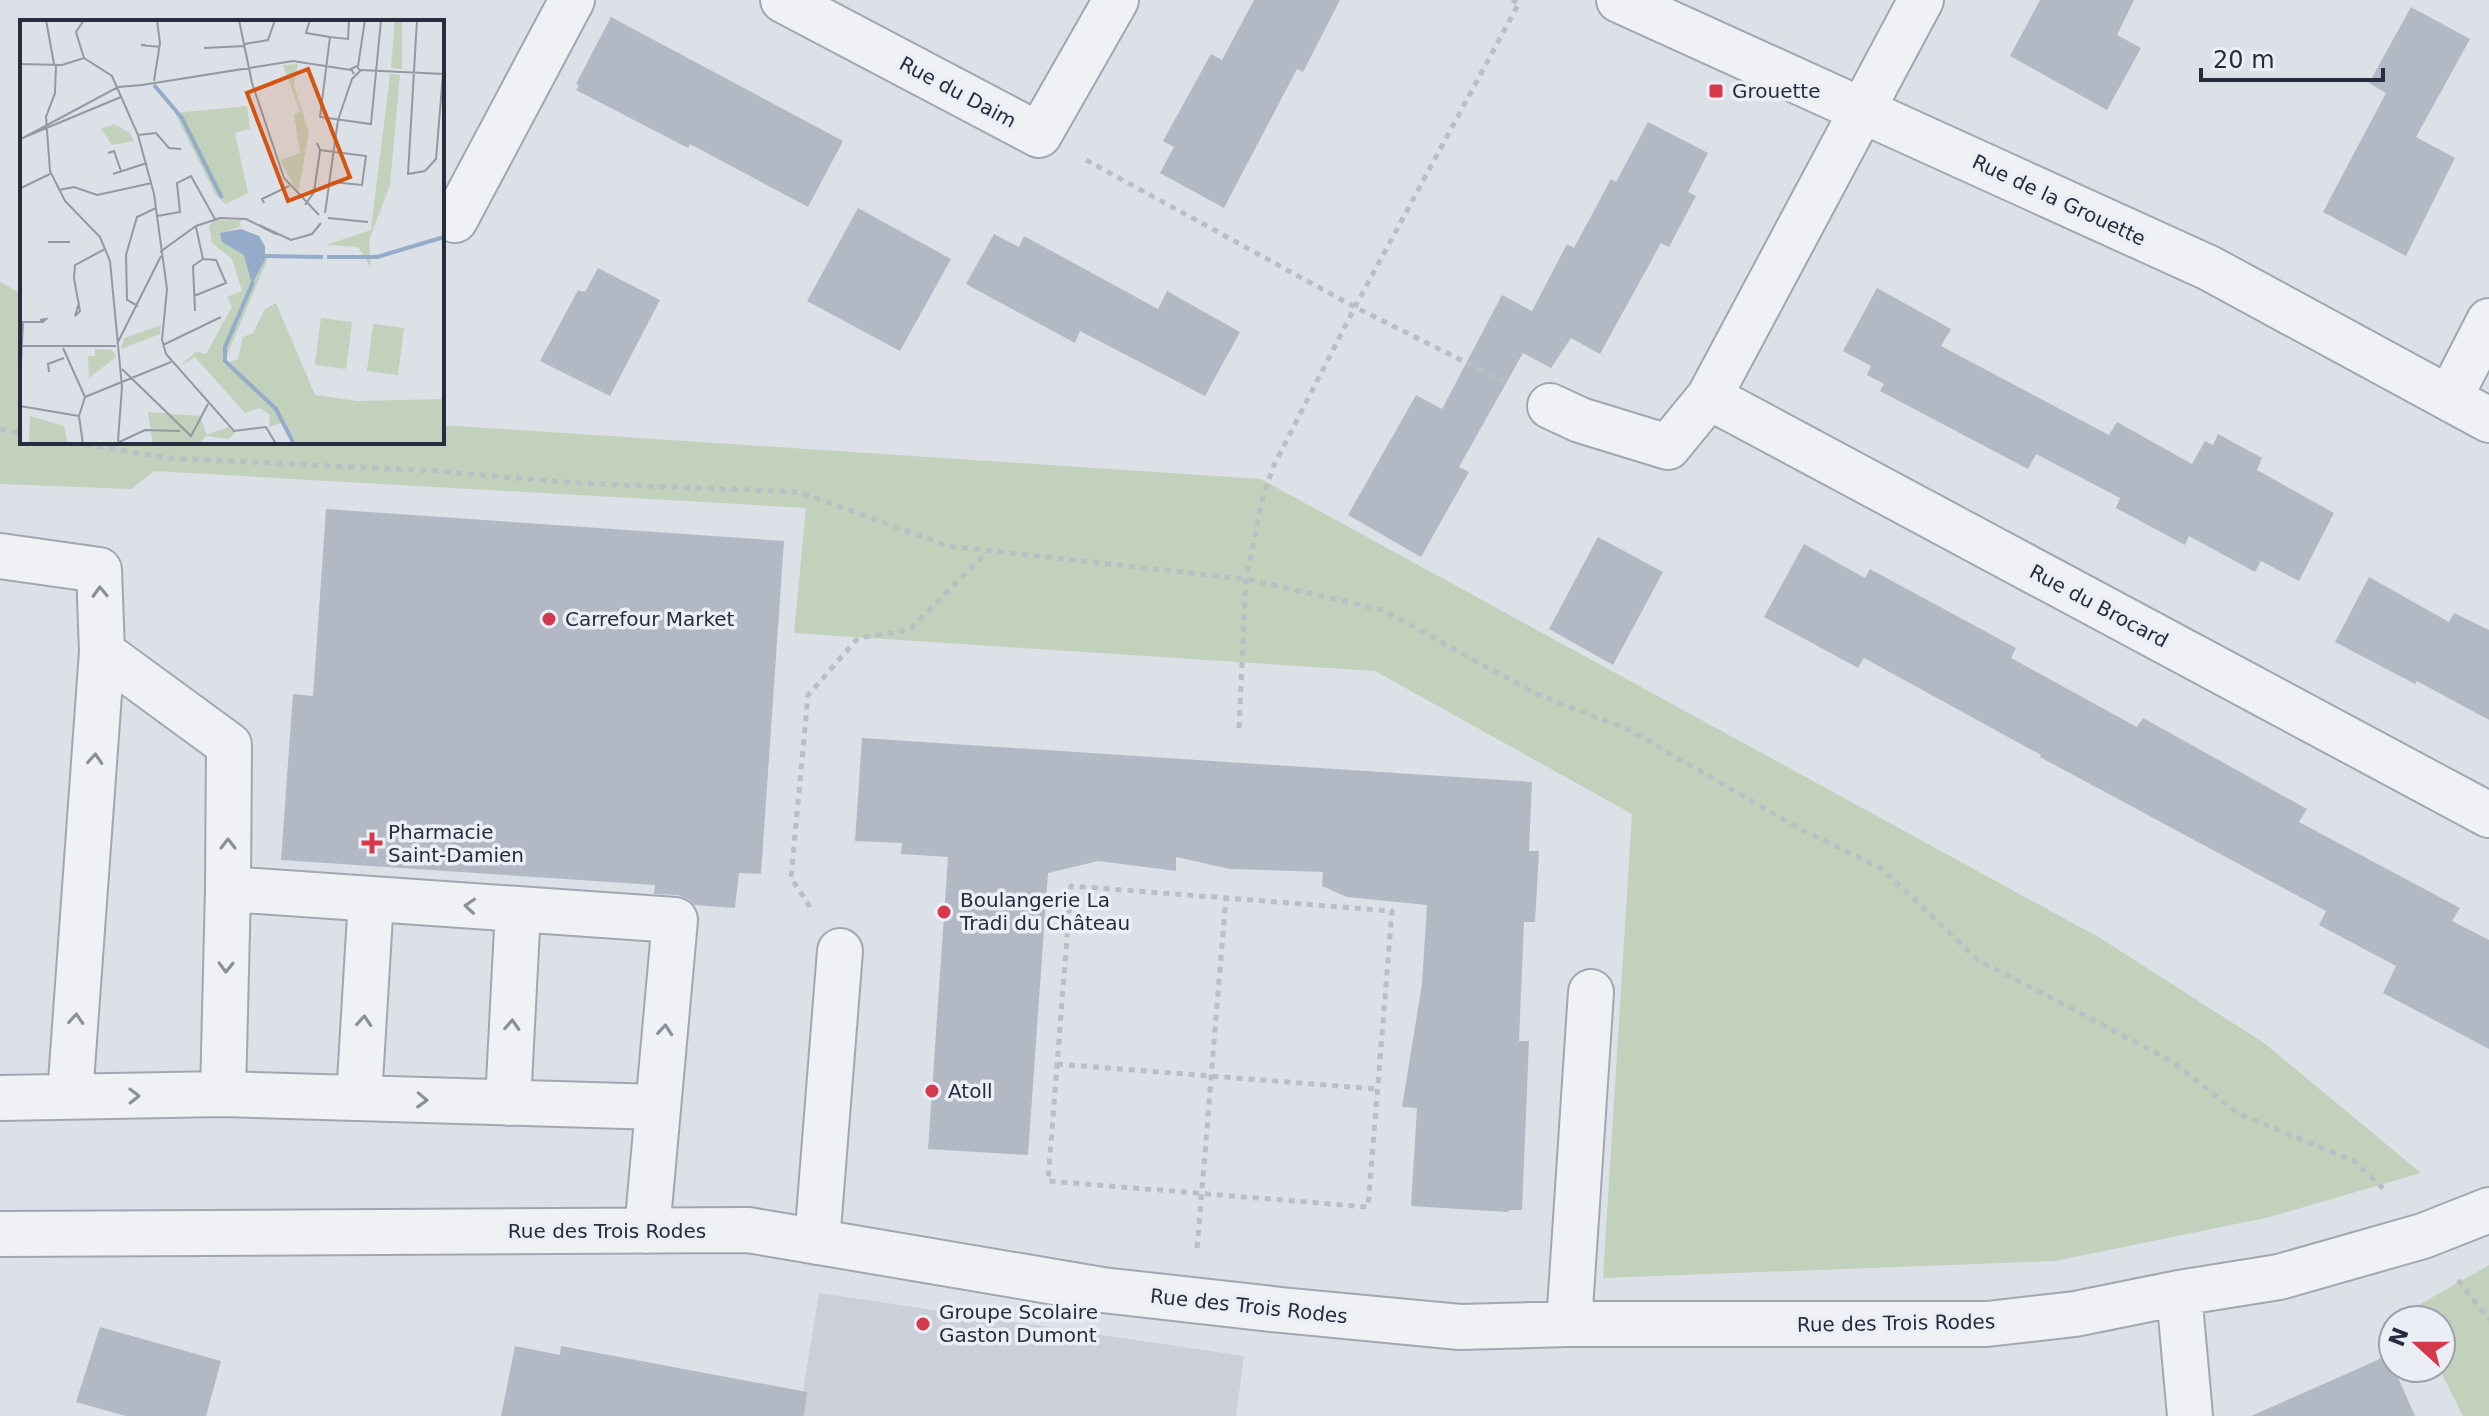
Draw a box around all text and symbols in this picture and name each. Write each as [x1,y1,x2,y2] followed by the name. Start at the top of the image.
[20,20,444,444] inset map
[2201,32,2383,82] scale bar
[2213,46,2275,74] text: 20 m
[896,51,1020,133] street label: Rue du Daim
[1732,79,1821,103] place label: Grouette
[1707,82,1725,100] marker: Grouette
[1969,149,2149,251] street label: Rue de la Grouette
[2026,559,2172,653] street label: Rue du Brocard
[92,585,109,598] one-way arrow
[565,607,735,631] place label: Carrefour Market
[540,610,558,628] marker: Carrefour Market
[86,752,103,765] one-way arrow
[388,820,524,867] place label: Pharmacie Saint-Damien
[363,834,381,852] marker: Pharmacie Saint-Damien
[219,837,237,850] one-way arrow
[959,888,1130,935] place label: Boulangerie La Tradi du Château
[463,898,476,915] one-way arrow
[935,903,953,921] marker: Boulangerie La Tradi du Château
[217,961,234,974] one-way arrow
[67,1012,84,1025] one-way arrow
[355,1014,372,1027] one-way arrow
[503,1018,520,1031] one-way arrow
[656,1023,673,1036] one-way arrow
[948,1079,993,1103] place label: Atoll
[923,1082,941,1100] marker: Atoll
[128,1087,141,1104] one-way arrow
[416,1092,429,1109] one-way arrow
[508,1219,706,1243] street label: Rue des Trois Rodes
[1149,1284,1349,1328] street label: Rue des Trois Rodes
[939,1300,1098,1347] place label: Groupe Scolaire Gaston Dumont
[2377,1304,2457,1384] north arrow
[1797,1309,1995,1337] street label: Rue des Trois Rodes
[914,1315,932,1333] marker: Groupe Scolaire Gaston Dumont
[2384,1324,2414,1350] text: N

